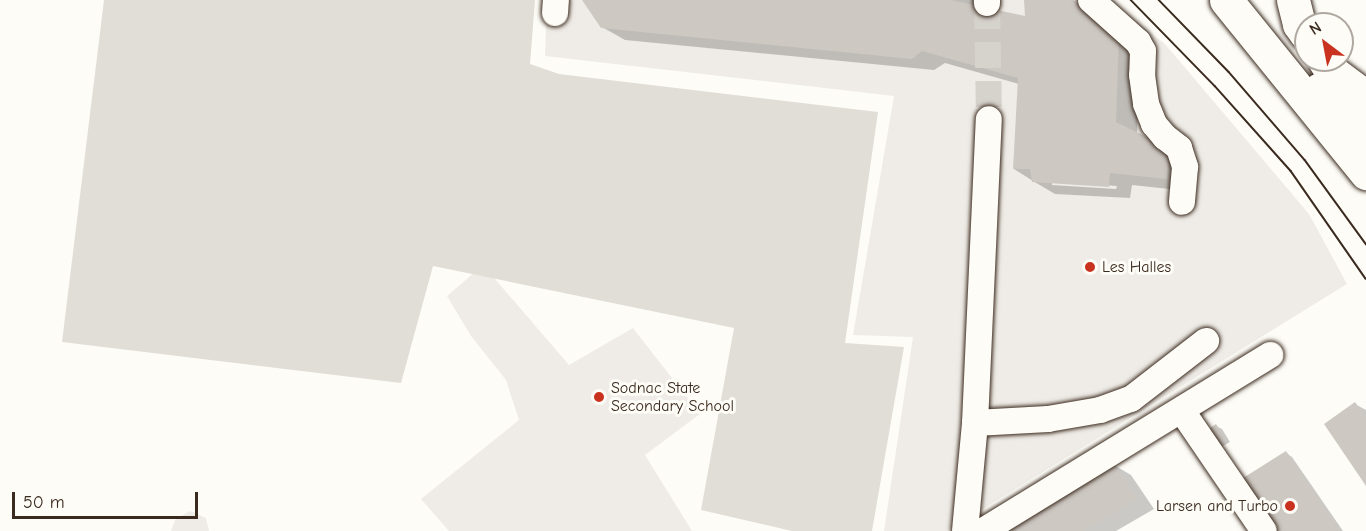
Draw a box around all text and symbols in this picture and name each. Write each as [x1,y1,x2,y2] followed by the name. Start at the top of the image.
[1294,12,1354,72] north arrow
[1306,18,1325,39] text: N
[1102,257,1171,277] place label: Les Halles
[1083,260,1097,274] marker: Les Halles
[611,378,734,416] place label: Sodnac State Secondary School
[592,390,606,404] marker: Sodnac State Secondary School
[15,480,201,518] scale bar
[23,492,65,513] text: 50 m
[1156,496,1278,516] place label: Larsen and Turbo
[1283,499,1297,513] marker: Larsen and Turbo

